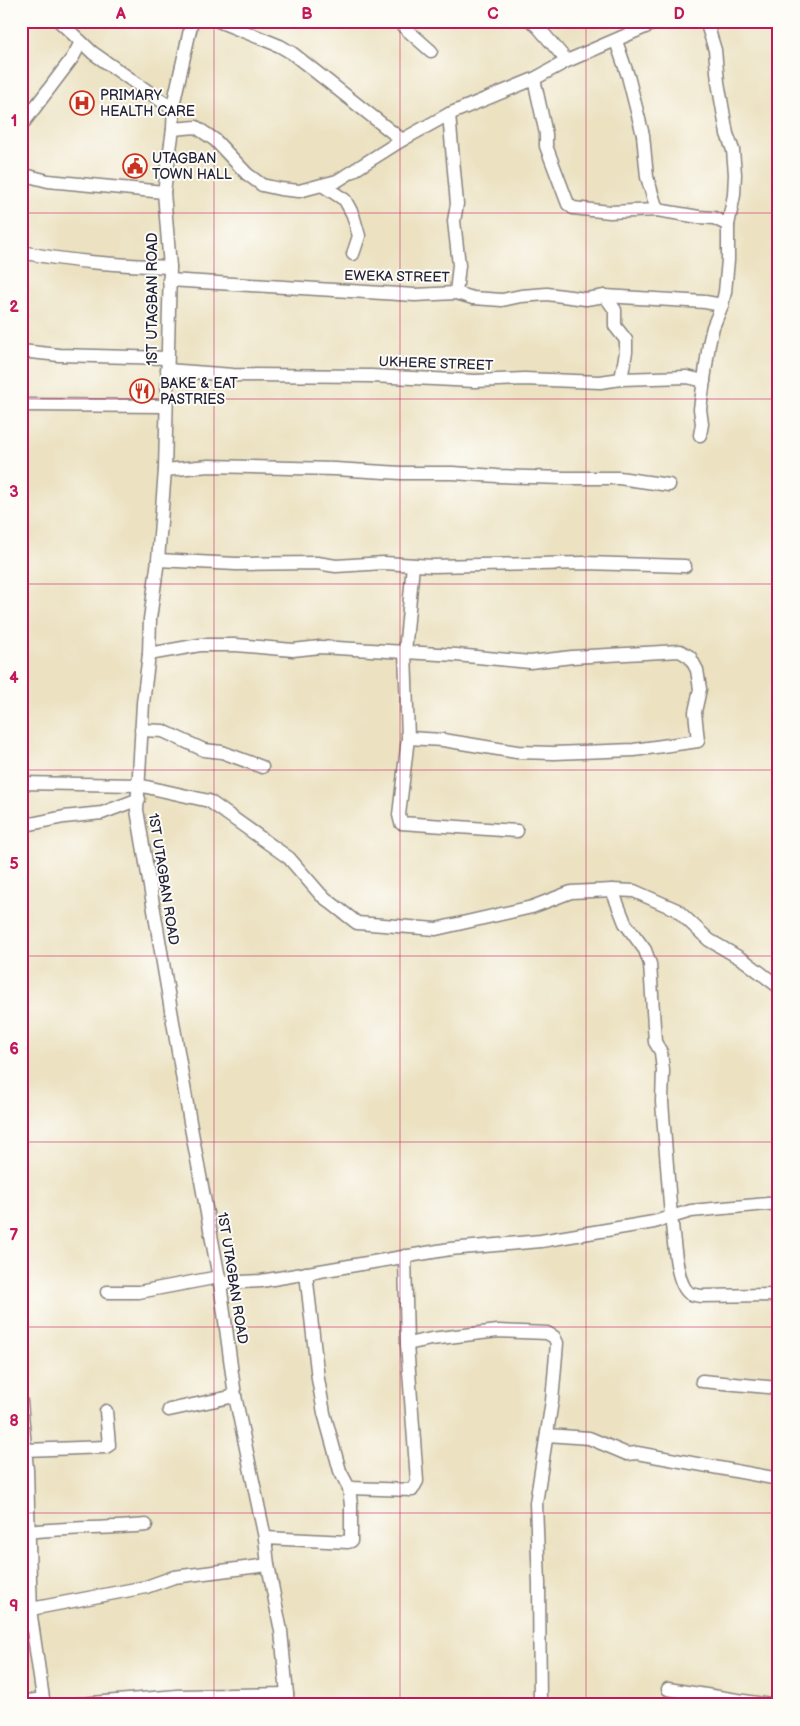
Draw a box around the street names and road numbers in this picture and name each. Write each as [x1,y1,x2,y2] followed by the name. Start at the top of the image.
[144,232,161,366] street label: 1ST UTAGBAN ROAD
[344,267,451,286] street label: EWEKA STREET
[378,353,494,374] street label: UKHERE STREET
[145,812,182,946] street label: 1ST UTAGBAN ROAD
[214,1211,251,1345] street label: 1ST UTAGBAN ROAD

